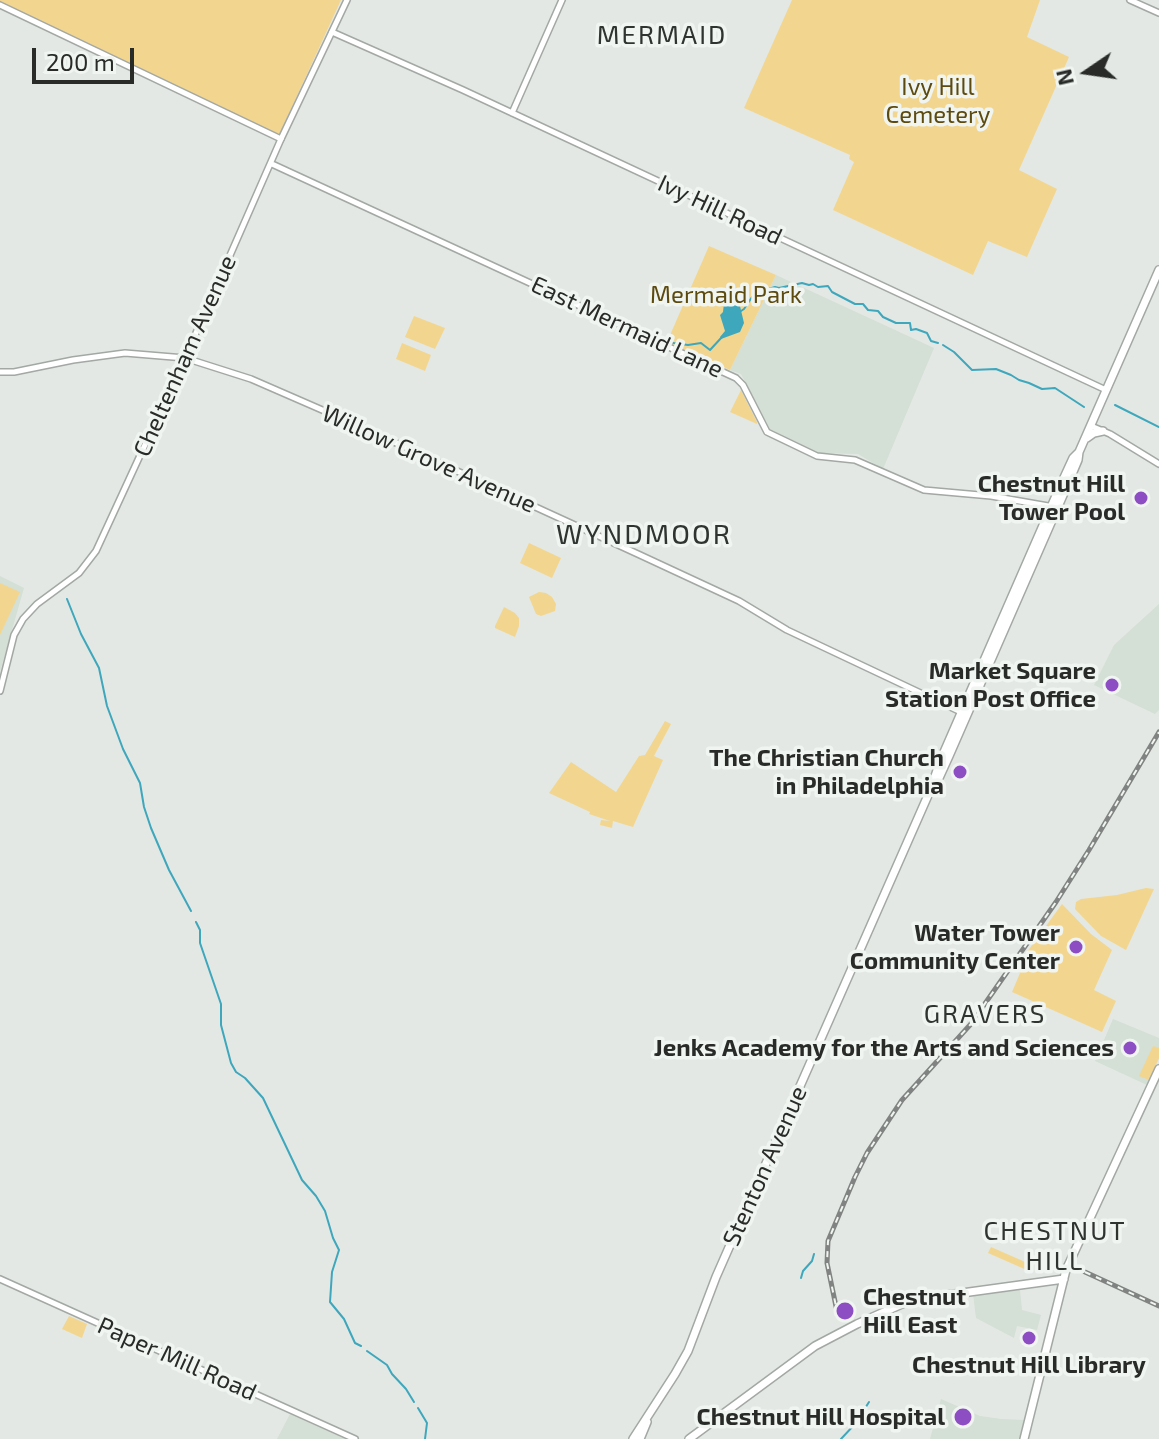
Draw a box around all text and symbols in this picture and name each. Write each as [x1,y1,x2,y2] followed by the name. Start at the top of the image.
[597,19,727,51] district label: MERMAID
[36,32,138,82] scale bar
[1047,32,1127,112] north arrow
[46,47,115,76] text: 200 m
[1049,67,1078,88] text: N
[886,73,990,129] park label: Ivy Hill Cemetery
[653,169,787,251] street label: Ivy Hill Road
[128,251,242,461] street label: Cheltenham Avenue
[526,270,728,384] street label: East Mermaid Lane
[650,281,802,309] park label: Mermaid Park
[318,399,540,519] street label: Willow Grove Avenue
[978,470,1125,526] place label: Chestnut Hill Tower Pool
[1132,489,1150,507] marker: Chestnut Hill Tower Pool
[556,518,732,552] district label: WYNDMOOR
[885,657,1096,713] place label: Market Square Station Post Office
[1103,676,1121,694] marker: Market Square Station Post Office
[709,744,944,800] place label: The Christian Church in Philadelphia
[951,763,969,781] marker: The Christian Church in Philadelphia
[850,919,1060,975] place label: Water Tower Community Center
[1067,938,1085,956] marker: Water Tower Community Center
[924,998,1046,1030] district label: GRAVERS
[654,1034,1114,1062] place label: Jenks Academy for the Arts and Sciences
[1121,1039,1139,1057] marker: Jenks Academy for the Arts and Sciences
[717,1082,813,1250] street label: Stenton Avenue
[983,1215,1127,1276] district label: CHESTNUT HILL
[863,1283,966,1339] place label: Chestnut Hill East
[834,1300,856,1322] marker: Chestnut Hill East
[93,1311,261,1407] street label: Paper Mill Road
[1020,1329,1038,1347] marker: Chestnut Hill Library
[912,1351,1146,1379] place label: Chestnut Hill Library
[697,1403,945,1431] place label: Chestnut Hill Hospital
[952,1406,974,1428] marker: Chestnut Hill Hospital

